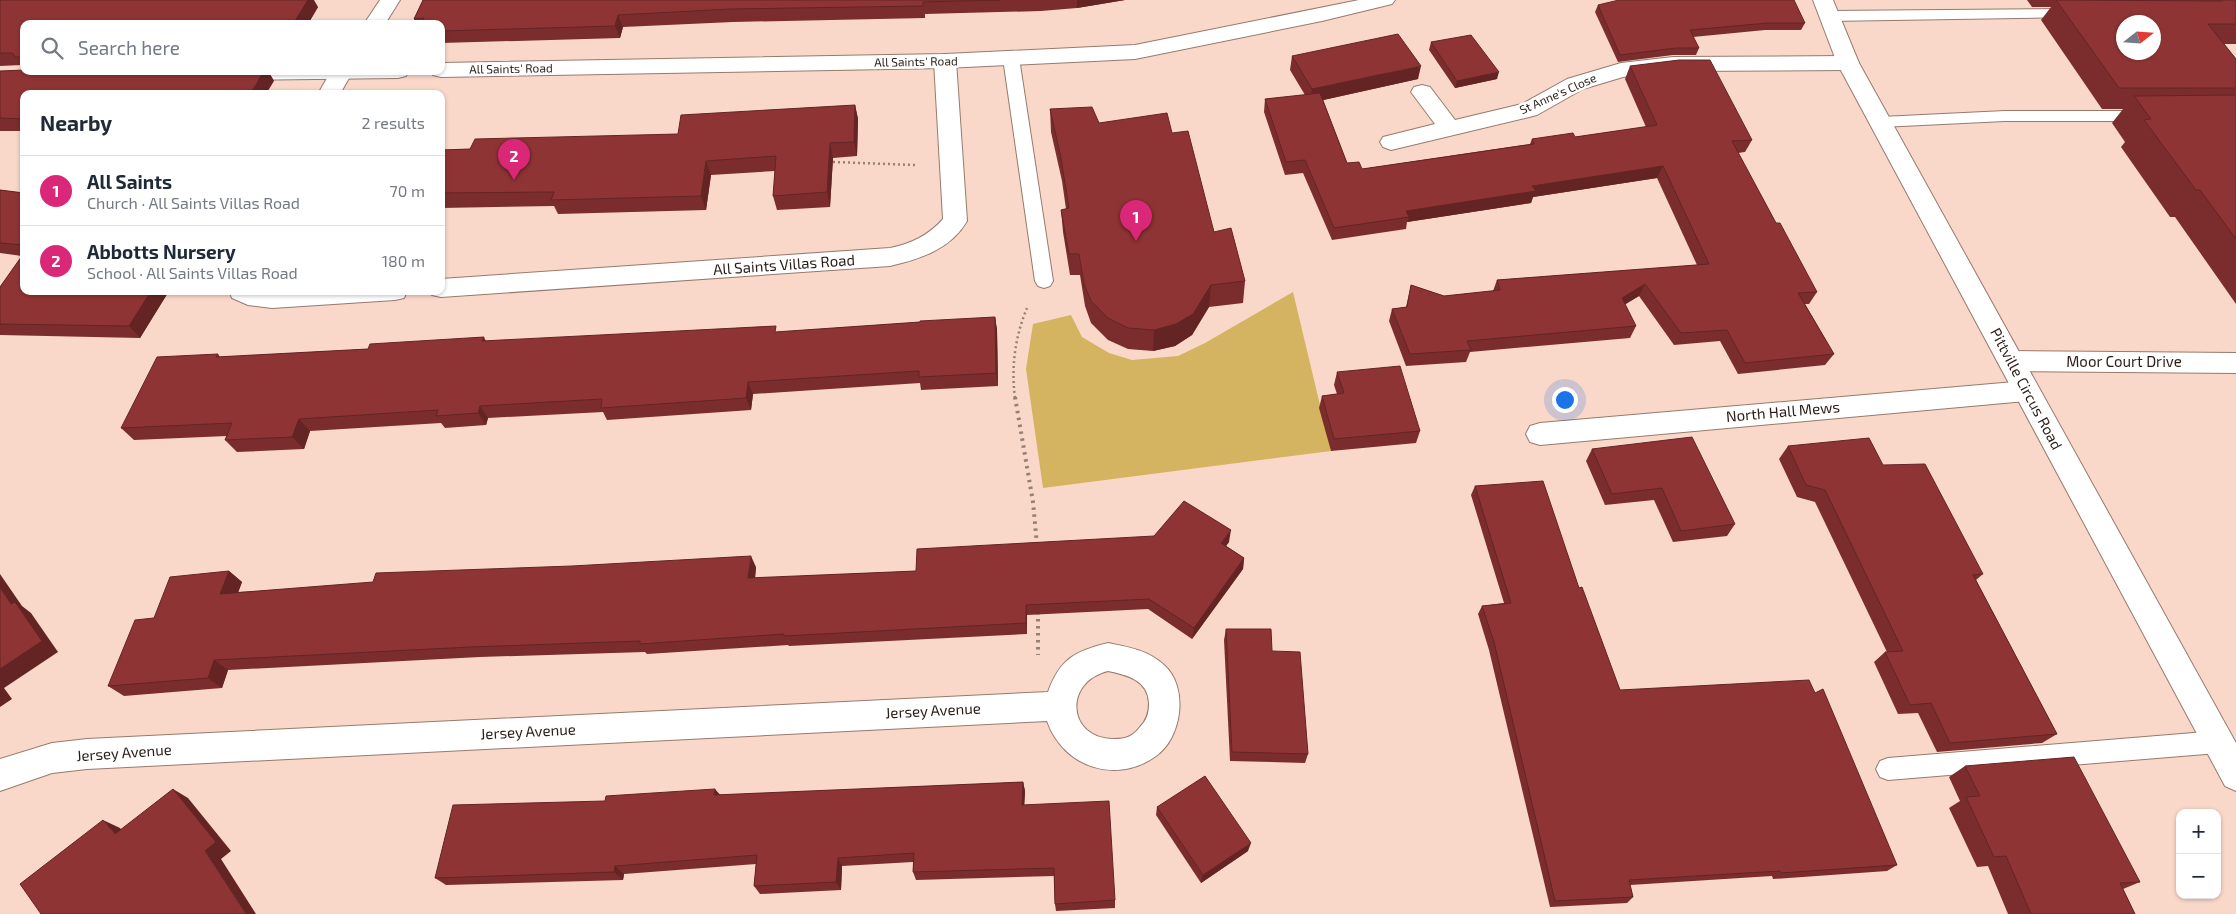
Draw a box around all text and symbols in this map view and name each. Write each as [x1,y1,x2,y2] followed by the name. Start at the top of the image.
[2116,15,2161,60] north arrow
[20,20,445,75] search box
[38,34,66,62] icon: search
[78,36,180,59] text: Search here
[874,53,958,69] street label: All Saints' Road
[469,60,553,76] street label: All Saints' Road
[1517,70,1598,116] street label: St Anne's Close
[40,110,112,135] text: Nearby
[362,113,425,132] text: 2 results
[498,139,530,180] pin: 2
[87,170,172,193] text: All Saints
[53,181,59,200] text: 1
[390,181,425,200] text: 70 m
[87,193,300,212] text: Church · All Saints Villas Road
[1120,200,1152,241] pin: 1
[87,240,236,263] text: Abbotts Nursery
[712,250,855,278] street label: All Saints Villas Road
[51,251,61,270] text: 2
[382,251,425,270] text: 180 m
[87,263,298,282] text: School · All Saints Villas Road
[1987,324,2067,453] street label: Pittville Circus Road
[2066,352,2182,370] street label: Moor Court Drive
[1552,387,1578,413] your location
[1725,397,1841,425] street label: North Hall Mews
[885,699,981,721] street label: Jersey Avenue
[480,720,576,742] street label: Jersey Avenue
[76,740,172,764] street label: Jersey Avenue
[2176,809,2221,899] map controls
[2176,809,2221,854] button: +
[2176,854,2221,899] button: −

